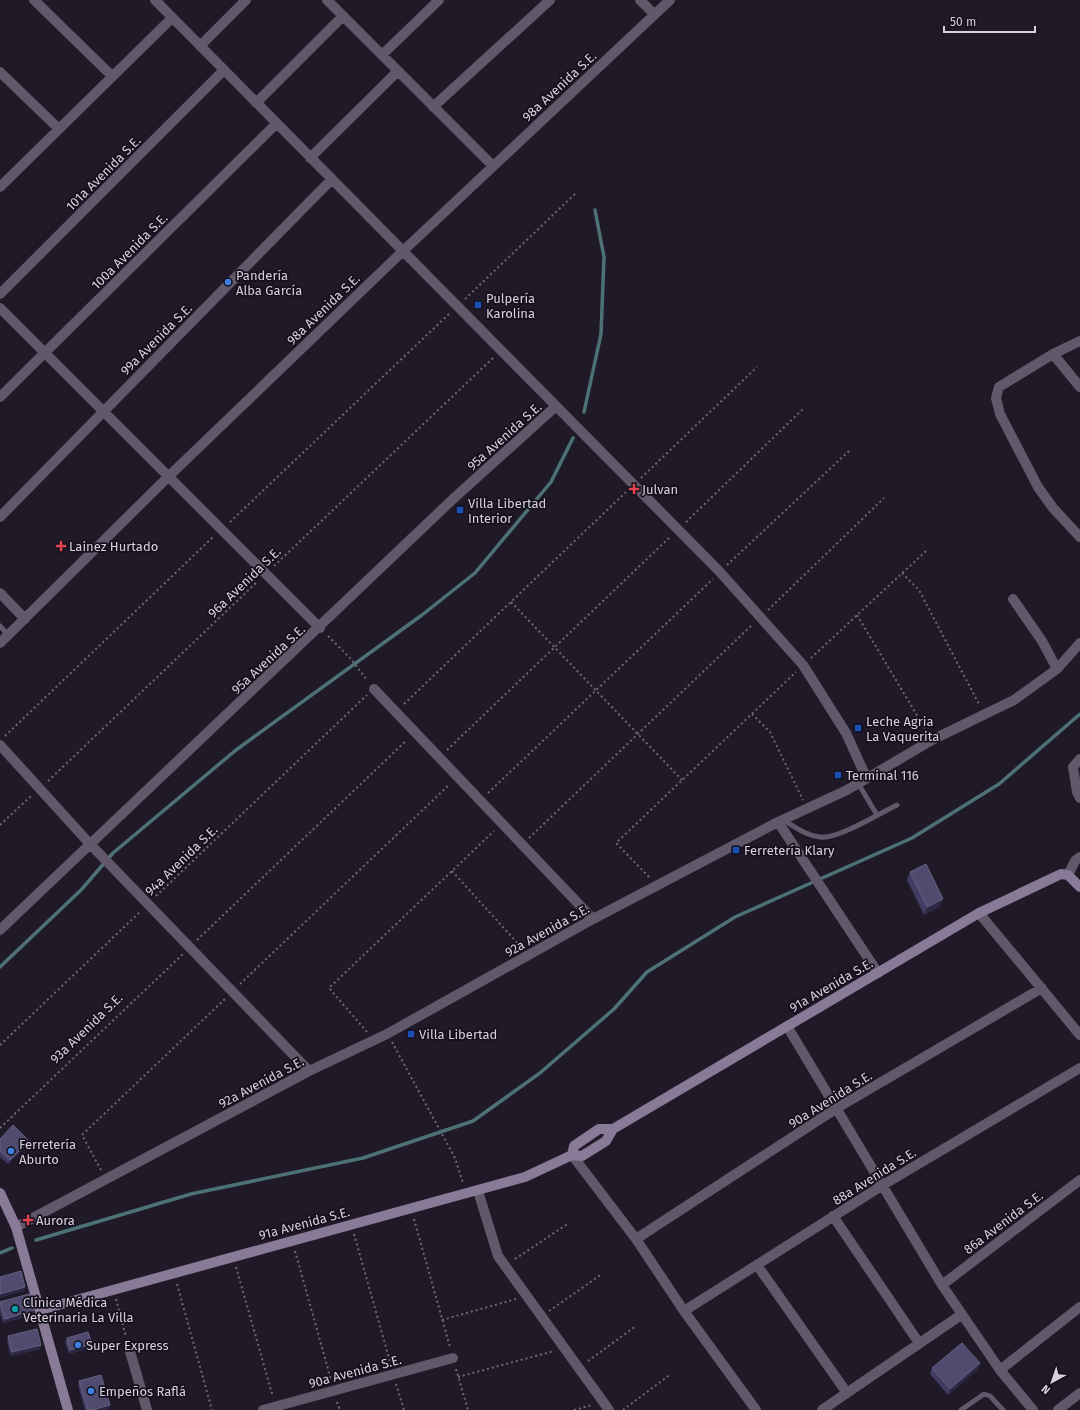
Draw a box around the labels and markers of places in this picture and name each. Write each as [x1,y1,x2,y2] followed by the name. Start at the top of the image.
[236,268,302,298] place label: Pandería Alba García
[223,277,233,287] marker: Pandería Alba García
[486,291,535,321] place label: Pulpería Karolina
[473,300,483,310] marker: Pulpería Karolina
[642,482,678,497] place label: Julvan
[629,484,639,494] marker: Julvan
[468,496,546,526] place label: Villa Libertad Interior
[455,505,465,515] marker: Villa Libertad Interior
[69,539,158,554] place label: Lainez Hurtado
[56,541,66,551] marker: Lainez Hurtado
[866,714,939,744] place label: Leche Agria La Vaquerita
[853,723,863,733] marker: Leche Agria La Vaquerita
[846,768,919,783] place label: Terminal 116
[833,770,843,780] marker: Terminal 116
[744,843,835,858] place label: Ferretería Klary
[731,845,741,855] marker: Ferretería Klary
[419,1027,497,1042] place label: Villa Libertad
[406,1029,416,1039] marker: Villa Libertad
[19,1137,76,1167] place label: Ferretería Aburto
[6,1146,16,1156] marker: Ferretería Aburto
[36,1213,75,1228] place label: Aurora
[23,1215,33,1225] marker: Aurora
[23,1295,134,1325] place label: Clínica Médica Veterinaria La Villa
[10,1304,20,1314] marker: Clínica Médica Veterinaria La Villa
[86,1338,169,1353] place label: Super Express
[73,1340,83,1350] marker: Super Express
[99,1384,186,1399] place label: Empeños Raflá
[86,1386,96,1396] marker: Empeños Raflá

